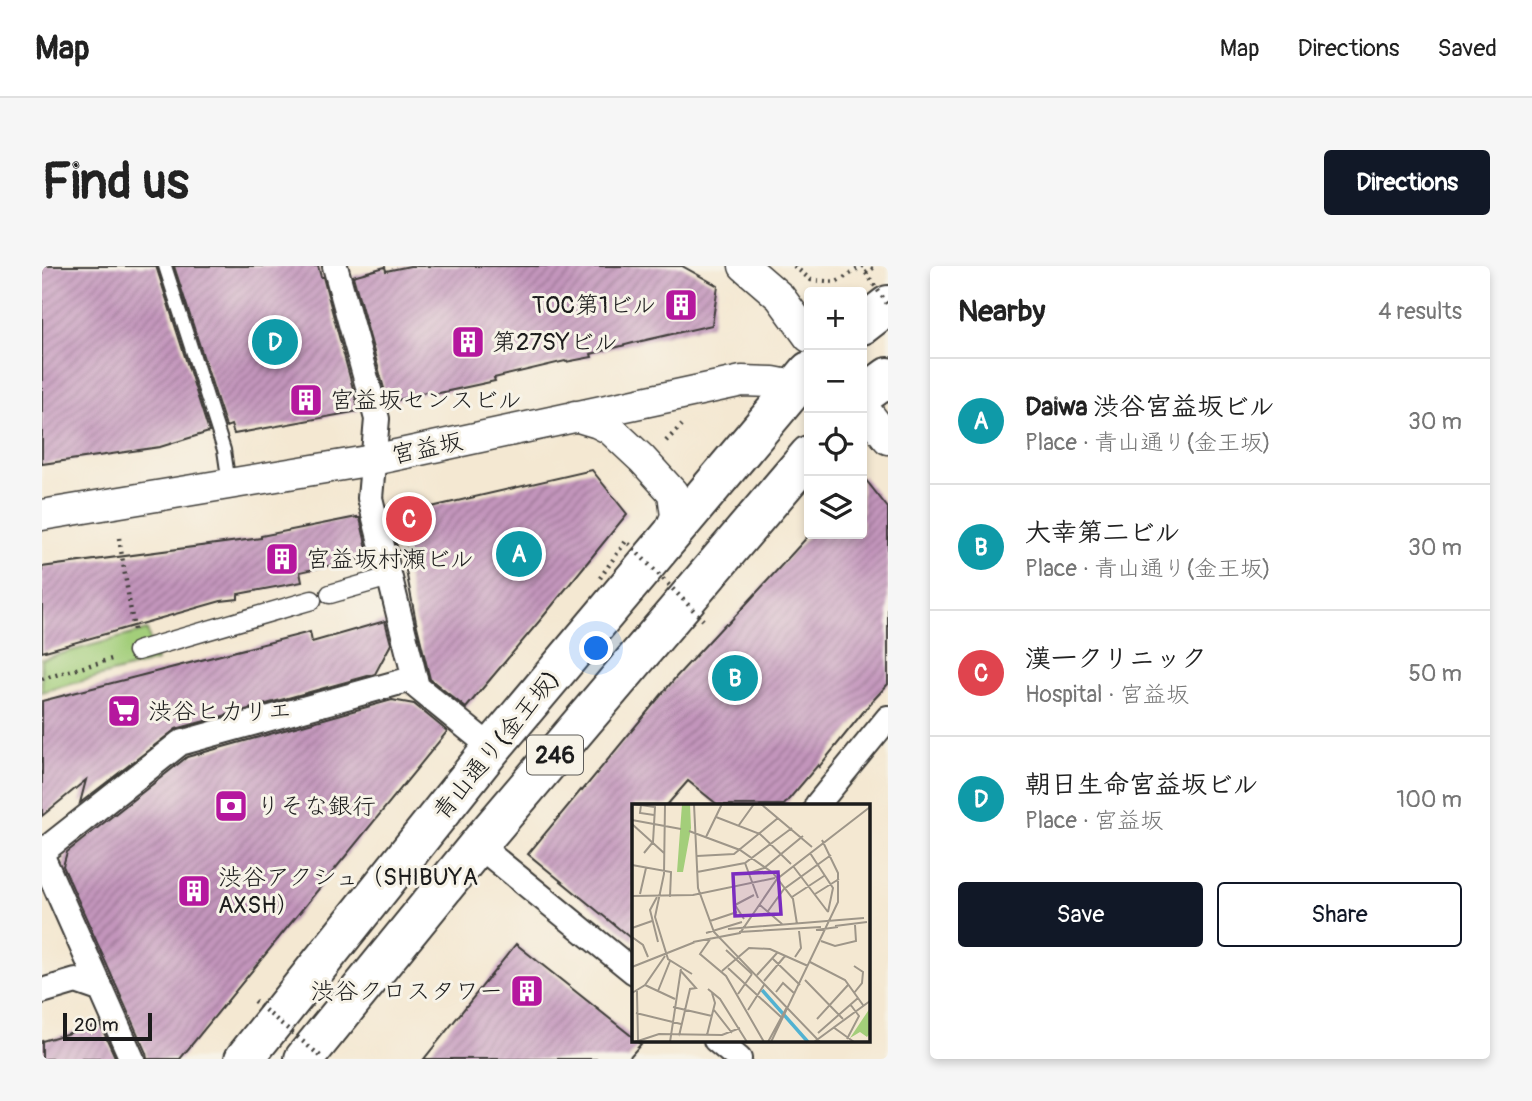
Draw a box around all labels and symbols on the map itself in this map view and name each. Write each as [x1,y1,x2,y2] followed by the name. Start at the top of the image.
[662,286,700,324] building icon: TOC第1ビル
[532,291,656,320] place label: TOC第1ビル
[252,316,298,368] pin: D
[449,323,487,361] building icon: 第27SYビル
[492,328,618,357] place label: 第27SYビル
[287,381,325,419] building icon: 宮益坂センスビル
[330,386,522,415] place label: 宮益坂センスビル
[389,427,465,470] street label: 宮益坂
[386,493,432,545] pin: C
[496,528,542,580] pin: A
[263,540,301,578] building icon: 宮益坂村瀬ビル
[306,545,474,574] place label: 宮益坂村瀬ビル
[579,631,613,665] your location
[712,652,758,704] pin: B
[427,665,566,826] street label: 青山通り(金王坂)
[105,692,143,730] supermarket icon: 渋谷ヒカリエ
[148,697,292,726] place label: 渋谷ヒカリエ
[527,736,583,775] road number: 246
[212,787,250,825] bank icon: りそな銀行
[256,792,376,821] place label: りそな銀行
[632,804,870,1042] inset map
[218,863,478,920] place label: 渋谷アクシュ（SHIBUYA AXSH）
[175,872,213,910] building icon: 渋谷アクシュ（SHIBUYA AXSH）
[508,972,546,1010] building icon: 渋谷クロスタワー
[311,977,503,1006] place label: 渋谷クロスタワー
[63,1010,152,1042] scale bar

